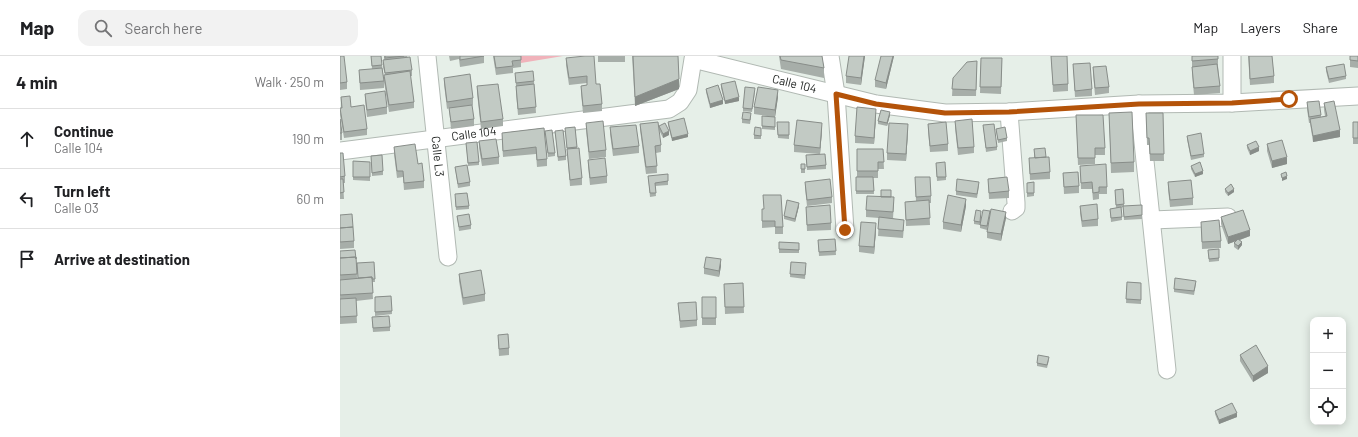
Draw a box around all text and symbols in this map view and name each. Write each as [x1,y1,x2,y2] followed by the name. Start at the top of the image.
[78,10,358,46] search box
[20,16,54,39] text: Map
[92,17,114,39] icon: search
[124,19,202,37] text: Search here
[1193,19,1218,36] text: Map
[1240,19,1281,36] text: Layers
[1303,19,1338,36] text: Share
[771,71,818,95] street label: Calle 104
[16,72,58,92] text: 4 min
[255,74,324,90] text: Walk · 250 m
[1280,90,1298,108] route start
[54,122,114,140] text: Continue
[450,123,497,143] street label: Calle 104
[16,128,38,150] icon: ahead
[292,131,324,147] text: 190 m
[429,135,448,177] street label: Calle L3
[54,140,103,156] text: Calle 104
[54,182,110,200] text: Turn left
[16,188,38,210] icon: left
[297,191,324,207] text: 60 m
[54,200,99,216] text: Calle O3
[836,221,854,239] route end
[16,248,38,270] icon: arrive
[54,250,190,268] text: Arrive at destination
[1310,317,1346,425] map controls
[1310,317,1346,353] button: +
[1310,353,1346,389] button: −
[1310,389,1346,425] button: locate

